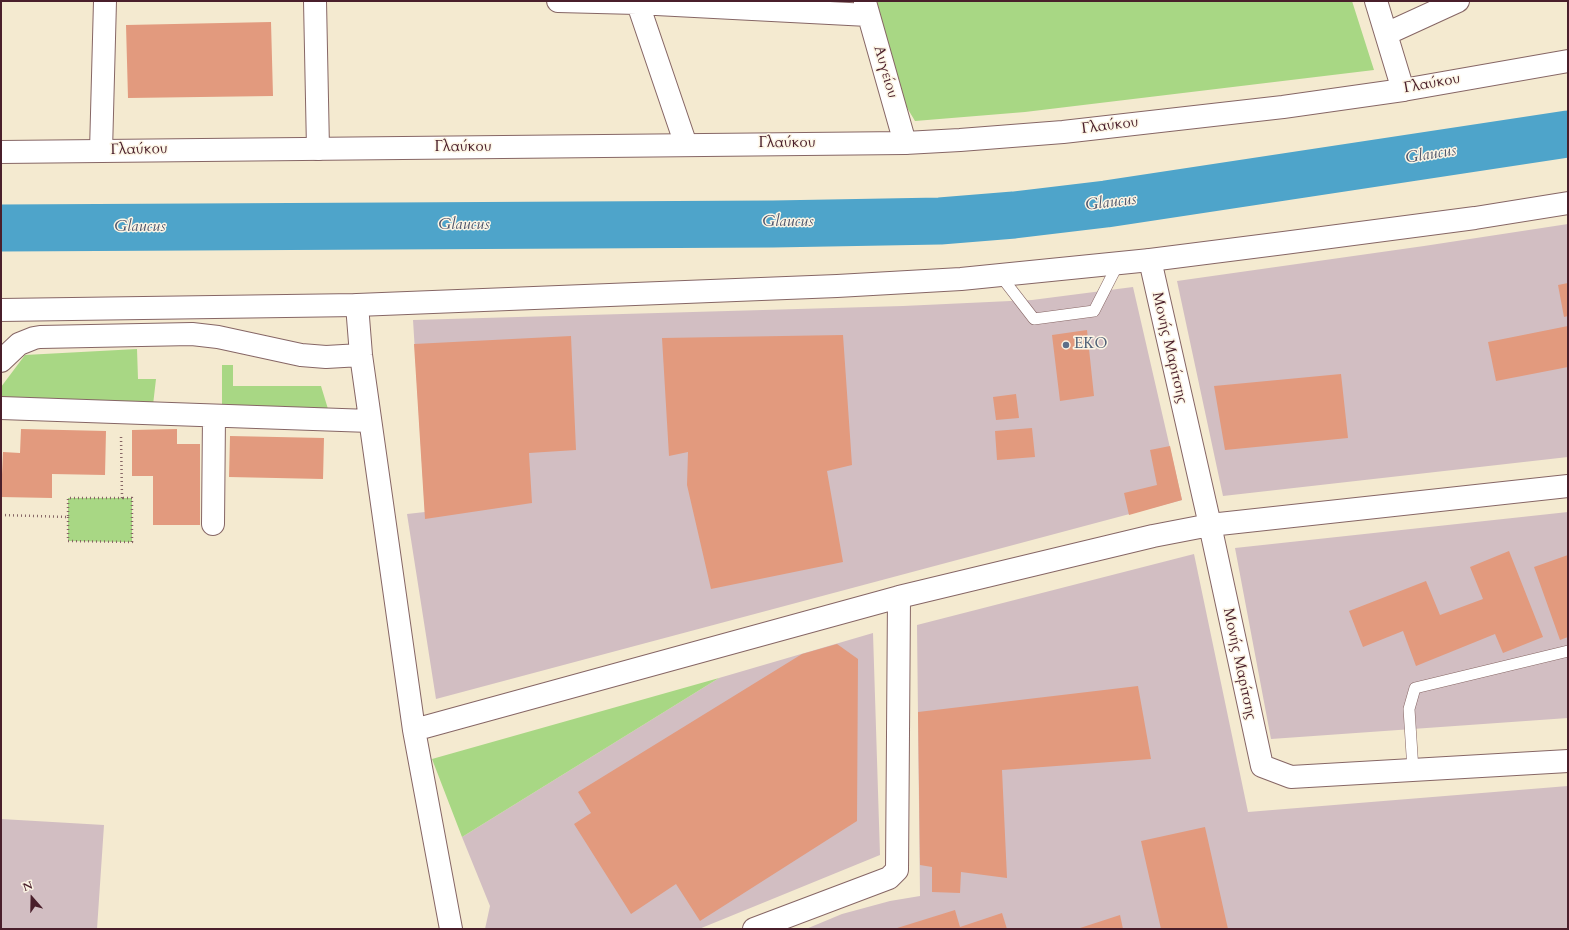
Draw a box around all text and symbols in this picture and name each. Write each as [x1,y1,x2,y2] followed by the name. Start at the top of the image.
[869,44,901,100] street label: Αυγείου
[1402,70,1462,98] street label: Γλαύκου
[1081,114,1139,138] street label: Γλαύκου
[758,135,816,153] street label: Γλαύκου
[434,139,492,157] street label: Γλαύκου
[110,141,168,159] street label: Γλαύκου
[1404,141,1458,169] water label: Glaucus
[1084,190,1138,216] water label: Glaucus
[762,212,814,232] water label: Glaucus
[438,215,490,235] water label: Glaucus
[114,217,166,237] water label: Glaucus
[1147,291,1191,405] street label: Μονής Μαρίτσης
[1074,336,1107,354] place label: EKO
[1061,340,1071,350] marker: EKO
[1218,606,1260,722] street label: Μονής Μαρίτσης
[12,878,52,918] north arrow
[21,878,35,895] text: N

